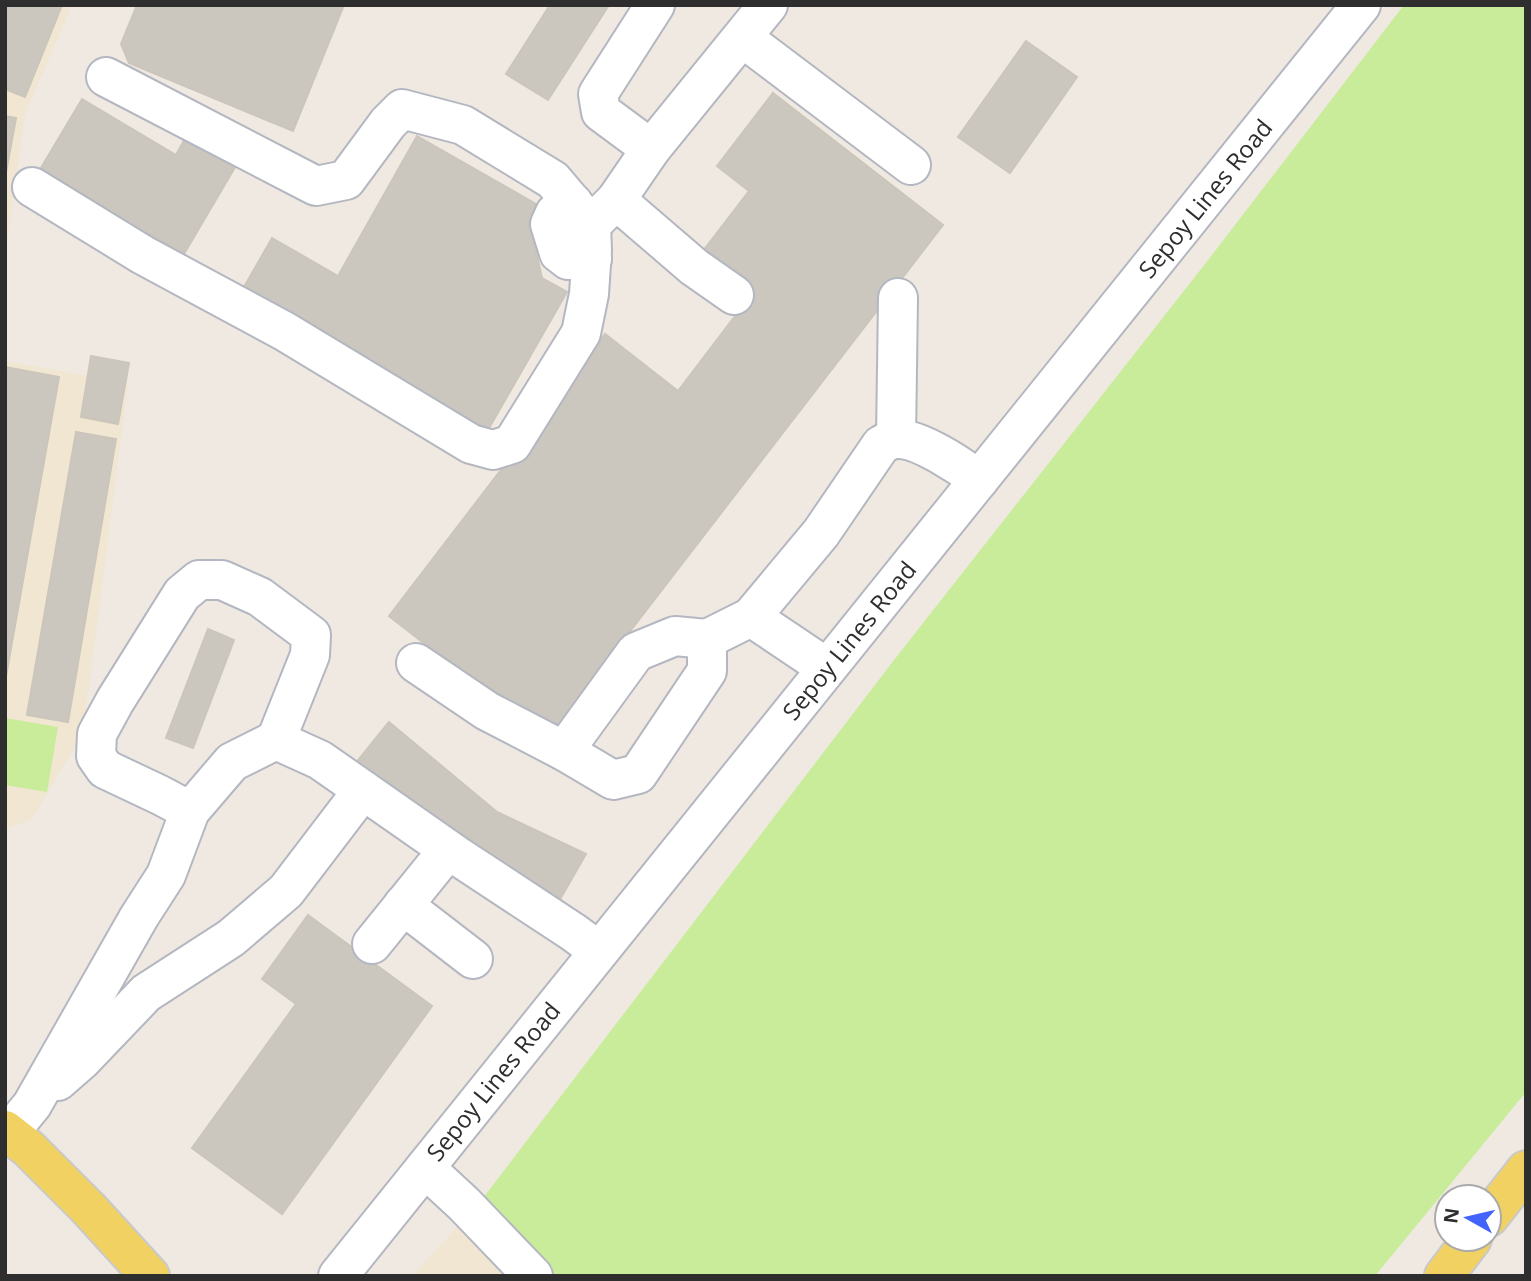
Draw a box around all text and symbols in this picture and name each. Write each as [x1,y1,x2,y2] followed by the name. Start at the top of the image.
[1130,112,1279,285] street label: Sepoy Lines Road
[774,554,923,727] street label: Sepoy Lines Road
[418,995,567,1168] street label: Sepoy Lines Road
[1433,1183,1503,1253] north arrow
[1437,1206,1465,1225] text: N

